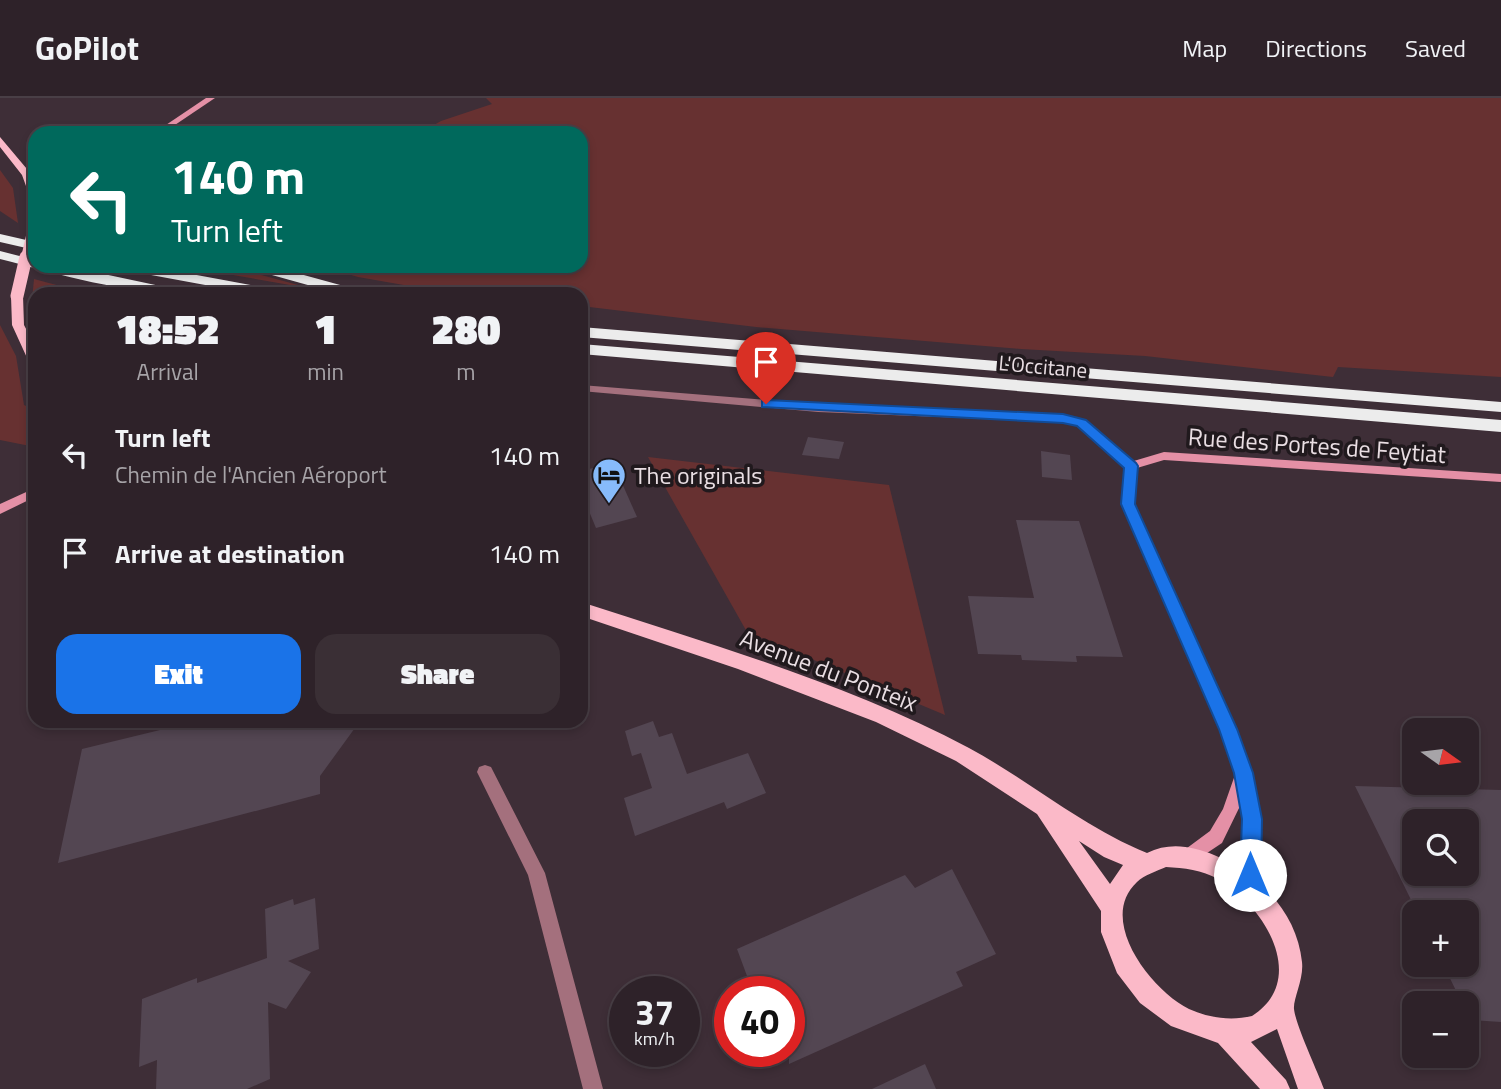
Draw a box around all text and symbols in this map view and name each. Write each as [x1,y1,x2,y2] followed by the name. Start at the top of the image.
[35,23,139,73] text: GoPilot
[1182,30,1227,66] text: Map
[1265,30,1367,66] text: Directions
[1405,30,1466,66] text: Saved
[171,138,305,213] text: 140 m
[56,154,147,245] icon: left
[171,206,283,254] text: Turn left
[115,296,220,360] text: 18:52
[314,296,337,360] text: 1
[431,296,501,360] text: 280
[736,332,796,404] pin
[747,343,785,381] icon: arrive
[997,346,1089,386] street label: L'Occitane
[136,354,199,389] text: Arrival
[307,354,344,389] text: min
[456,354,476,389] text: m
[115,418,210,457] text: Turn left
[1187,418,1448,472] street label: Rue des Portes de Feytiat
[56,436,94,474] icon: left
[489,436,560,475] text: 140 m
[590,456,628,505] hotel icon: The originals
[115,457,387,492] text: Chemin de l'Ancien Aéroport
[634,457,762,493] place label: The originals
[56,534,94,572] icon: arrive
[115,534,345,573] text: Arrive at destination
[489,534,560,573] text: 140 m
[735,620,923,720] street label: Avenue du Ponteix
[56,634,301,714] button: Exit
[315,634,560,714] button: Share
[1402,718,1479,794] north arrow
[1402,718,1479,1068] map controls
[1402,809,1479,886] button: search
[1213,838,1287,912] position arrow
[1402,900,1479,977] button: +
[714,976,805,1067] speed limit sign: 40
[635,985,674,1039] text: 37
[1402,991,1479,1068] button: −
[634,1025,675,1052] text: km/h

